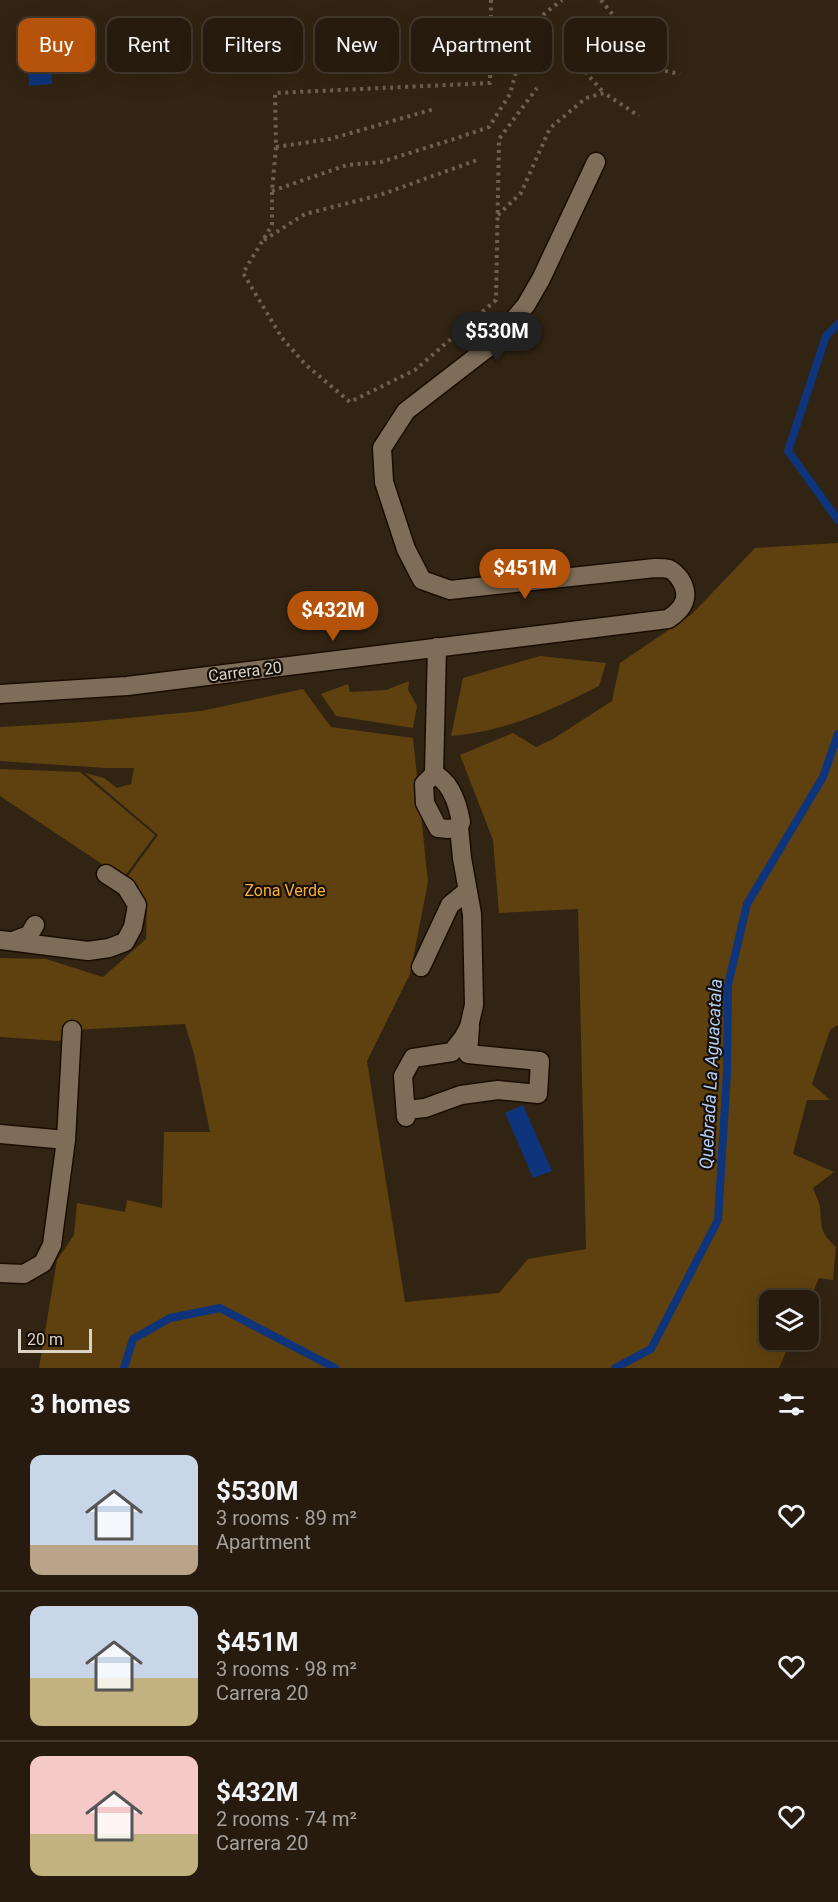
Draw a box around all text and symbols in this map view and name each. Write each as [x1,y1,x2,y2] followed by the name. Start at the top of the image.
[18,18,95,72] chip: Buy
[107,18,191,72] chip: Rent
[203,18,303,72] chip: Filters
[315,18,399,72] chip: New
[411,18,552,72] chip: Apartment
[564,18,667,72] chip: House
[455,312,539,363] pin: $530M
[465,319,529,343] text: $530M
[483,549,567,600] pin: $451M
[493,556,557,580] text: $451M
[291,591,375,642] pin: $432M
[301,598,365,622] text: $432M
[207,658,283,685] street label: Carrera 20
[244,881,326,900] park label: Zona Verde
[695,978,726,1170] water label: Quebrada La Aguacatala
[759,1290,819,1350] map controls
[759,1290,819,1350] button: layers
[18,1326,92,1354] scale bar
[27,1330,63,1349] text: 20 m
[775,1388,808,1421] icon: filters
[30,1389,131,1419] text: 3 homes
[216,1476,298,1506] text: $530M
[78,1479,150,1551] icon: home
[775,1499,808,1532] icon: heart
[216,1506,357,1530] text: 3 rooms · 89 m²
[216,1530,311,1554] text: Apartment
[216,1627,298,1657] text: $451M
[78,1630,150,1702] icon: home
[775,1650,808,1683] icon: heart
[216,1657,357,1681] text: 3 rooms · 98 m²
[216,1681,309,1705] text: Carrera 20
[216,1777,298,1807] text: $432M
[78,1780,150,1852] icon: home
[775,1800,808,1833] icon: heart
[216,1807,357,1831] text: 2 rooms · 74 m²
[216,1831,309,1855] text: Carrera 20

